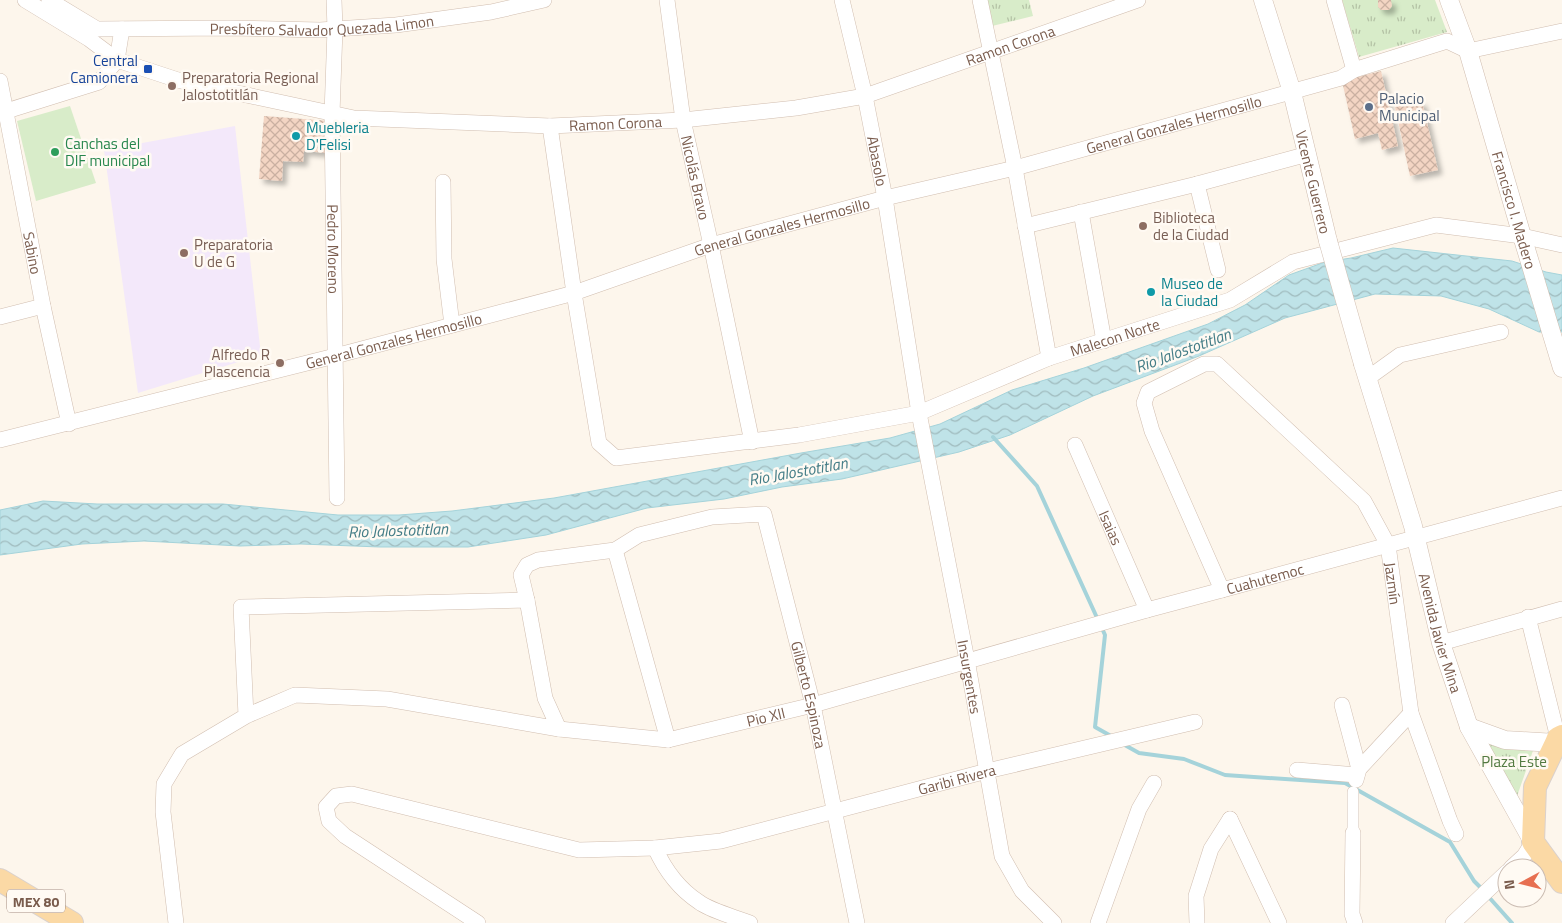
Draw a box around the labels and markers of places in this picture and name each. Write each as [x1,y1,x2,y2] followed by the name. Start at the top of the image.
[70,49,138,89] place label: Central Camionera
[142,63,154,75] marker: Central Camionera
[182,66,319,106] place label: Preparatoria Regional Jalostotitlán
[166,80,178,92] marker: Preparatoria Regional Jalostotitlán
[1379,87,1440,127] place label: Palacio Municipal
[1363,101,1375,113] marker: Palacio Municipal
[306,116,370,156] place label: Muebleria D'Felisi
[290,130,302,142] marker: Muebleria D'Felisi
[65,132,150,172] place label: Canchas del DIF municipal
[49,146,61,158] marker: Canchas del DIF municipal
[1153,206,1229,246] place label: Biblioteca de la Ciudad
[1137,220,1149,232] marker: Biblioteca de la Ciudad
[194,233,273,273] place label: Preparatoria U de G
[178,247,190,259] marker: Preparatoria U de G
[1161,272,1223,312] place label: Museo de la Ciudad
[1145,286,1157,298] marker: Museo de la Ciudad
[204,343,270,383] place label: Alfredo R Plascencia
[274,357,286,369] marker: Alfredo R Plascencia

